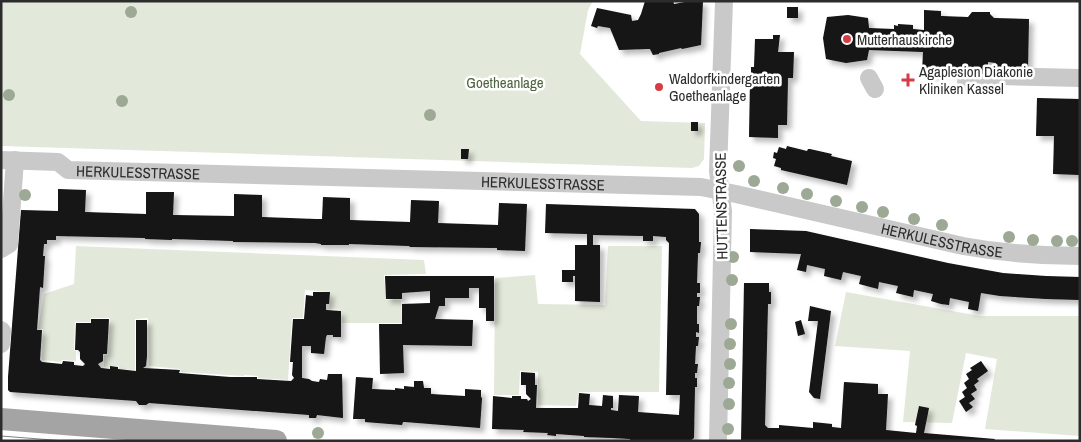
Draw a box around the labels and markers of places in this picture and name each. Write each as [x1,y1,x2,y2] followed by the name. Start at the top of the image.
[857,29,952,50] place label: Mutterhauskirche
[841,33,853,45] marker: Mutterhauskirche
[918,61,1033,99] place label: Agaplesion Diakonie Kliniken Kassel
[669,68,780,106] place label: Waldorfkindergarten Goetheanlage
[901,73,915,87] marker: Agaplesion Diakonie Kliniken Kassel
[653,81,665,93] marker: Waldorfkindergarten Goetheanlage

